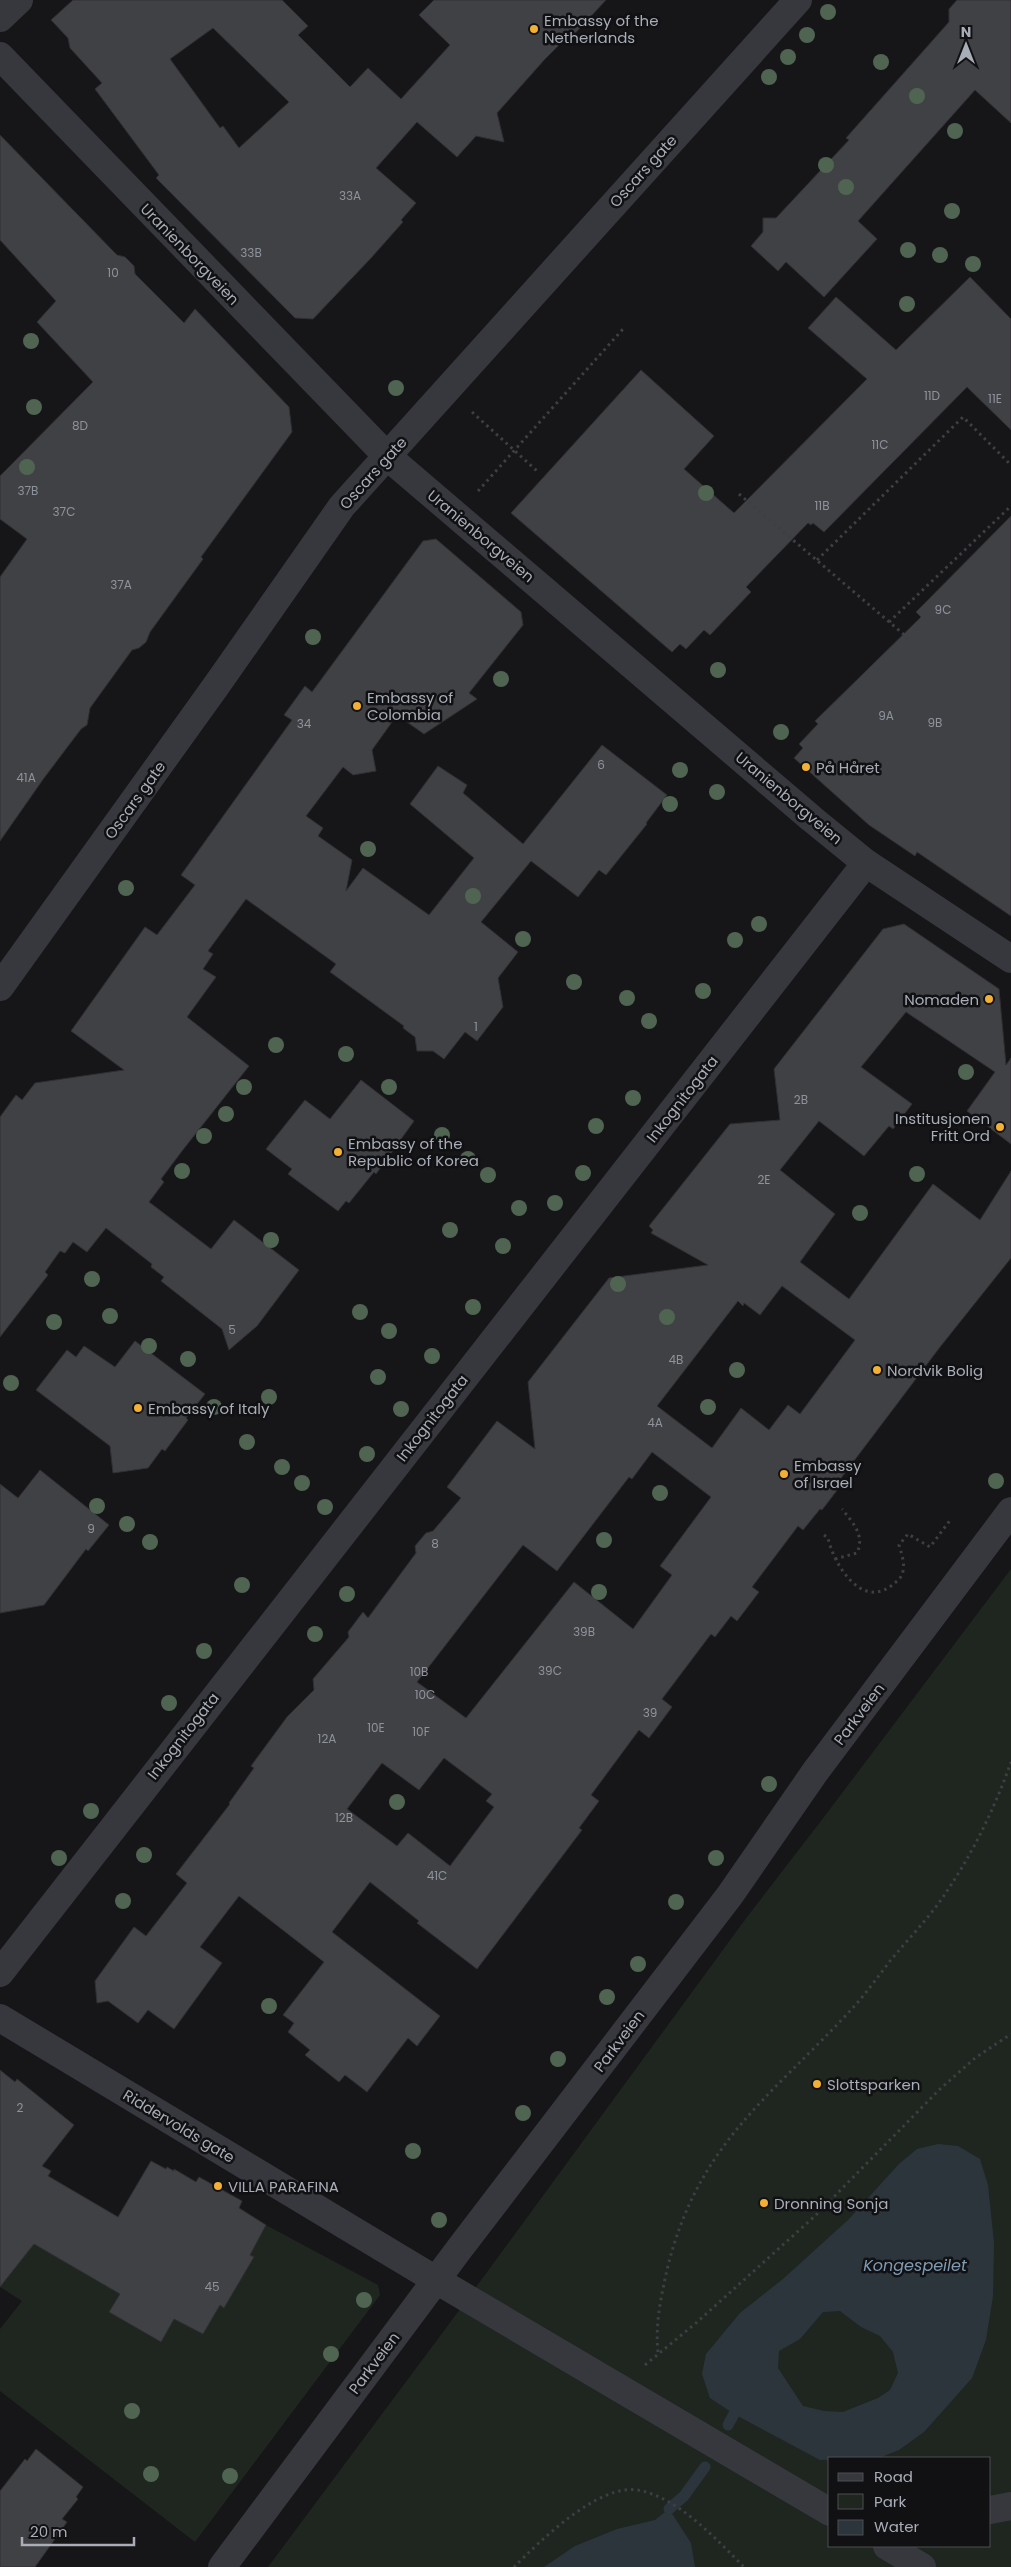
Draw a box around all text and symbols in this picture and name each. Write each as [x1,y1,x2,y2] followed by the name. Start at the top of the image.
[544,10,658,48] place label: Embassy of the Netherlands
[941,20,991,70] north arrow
[961,22,971,42] text: N
[528,23,540,35] marker: Embassy of the Netherlands
[605,130,681,212] street label: Oscars gate
[339,187,361,204] house number: 33A
[136,199,244,309] street label: Uranienborgveien
[240,244,262,261] house number: 33B
[107,264,119,281] house number: 10
[924,387,940,404] house number: 11D
[988,390,1002,407] house number: 11E
[72,417,88,434] house number: 8D
[335,432,411,514] street label: Oscars gate
[872,436,888,453] house number: 11C
[18,482,38,499] house number: 37B
[423,485,539,587] street label: Uranienborgveien
[814,497,830,514] house number: 11B
[53,503,75,520] house number: 37C
[110,576,132,593] house number: 37A
[935,601,951,618] house number: 9C
[367,687,453,725] place label: Embassy of Colombia
[351,700,363,712] marker: Embassy of Colombia
[878,707,894,724] house number: 9A
[928,714,942,731] house number: 9B
[297,715,312,732] house number: 34
[731,747,847,849] street label: Uranienborgveien
[597,756,605,773] house number: 6
[100,757,170,843] street label: Oscars gate
[816,757,880,778] place label: På Håret
[800,761,812,773] marker: På Håret
[16,769,36,786] house number: 41A
[904,989,979,1010] place label: Nomaden
[983,993,995,1005] marker: Nomaden
[474,1018,478,1035] house number: 1
[641,1051,723,1147] street label: Inkognitogata
[794,1091,808,1108] house number: 2B
[895,1108,990,1146] place label: Institusjonen Fritt Ord
[994,1121,1006,1133] marker: Institusjonen Fritt Ord
[348,1133,479,1171] place label: Embassy of the Republic of Korea
[332,1146,344,1158] marker: Embassy of the Republic of Korea
[757,1171,771,1188] house number: 2E
[228,1321,236,1338] house number: 5
[669,1351,683,1368] house number: 4B
[887,1360,983,1381] place label: Nordvik Bolig
[871,1364,883,1376] marker: Nordvik Bolig
[391,1370,473,1466] street label: Inkognitogata
[148,1398,270,1419] place label: Embassy of Italy
[132,1402,144,1414] marker: Embassy of Italy
[647,1414,663,1431] house number: 4A
[794,1455,862,1493] place label: Embassy of Israel
[778,1468,790,1480] marker: Embassy of Israel
[87,1520,95,1537] house number: 9
[431,1535,439,1552] house number: 8
[573,1623,595,1640] house number: 39B
[538,1662,562,1679] house number: 39C
[410,1663,428,1680] house number: 10B
[829,1679,889,1749] street label: Parkveien
[415,1686,435,1703] house number: 10C
[142,1688,224,1784] street label: Inkognitogata
[643,1704,657,1721] house number: 39
[367,1719,385,1736] house number: 10E
[412,1723,430,1740] house number: 10F
[318,1730,336,1747] house number: 12A
[335,1809,353,1826] house number: 12B
[427,1867,447,1884] house number: 41C
[589,2006,649,2076] street label: Parkveien
[827,2074,920,2095] place label: Slottsparken
[811,2078,823,2090] marker: Slottsparken
[119,2084,239,2168] street label: Riddervolds gate
[17,2099,24,2116] house number: 2
[228,2176,339,2197] place label: VILLA PARAFINA
[212,2180,224,2192] marker: VILLA PARAFINA
[774,2193,888,2214] place label: Dronning Sonja
[758,2197,770,2209] marker: Dronning Sonja
[863,2254,968,2277] water label: Kongespeilet
[204,2278,220,2295] house number: 45
[344,2328,404,2398] street label: Parkveien
[828,2457,991,2547] legend
[874,2466,913,2487] text: Road
[874,2491,906,2512] text: Park
[22,2514,135,2546] scale bar
[874,2516,920,2537] text: Water
[30,2521,68,2542] text: 20 m

